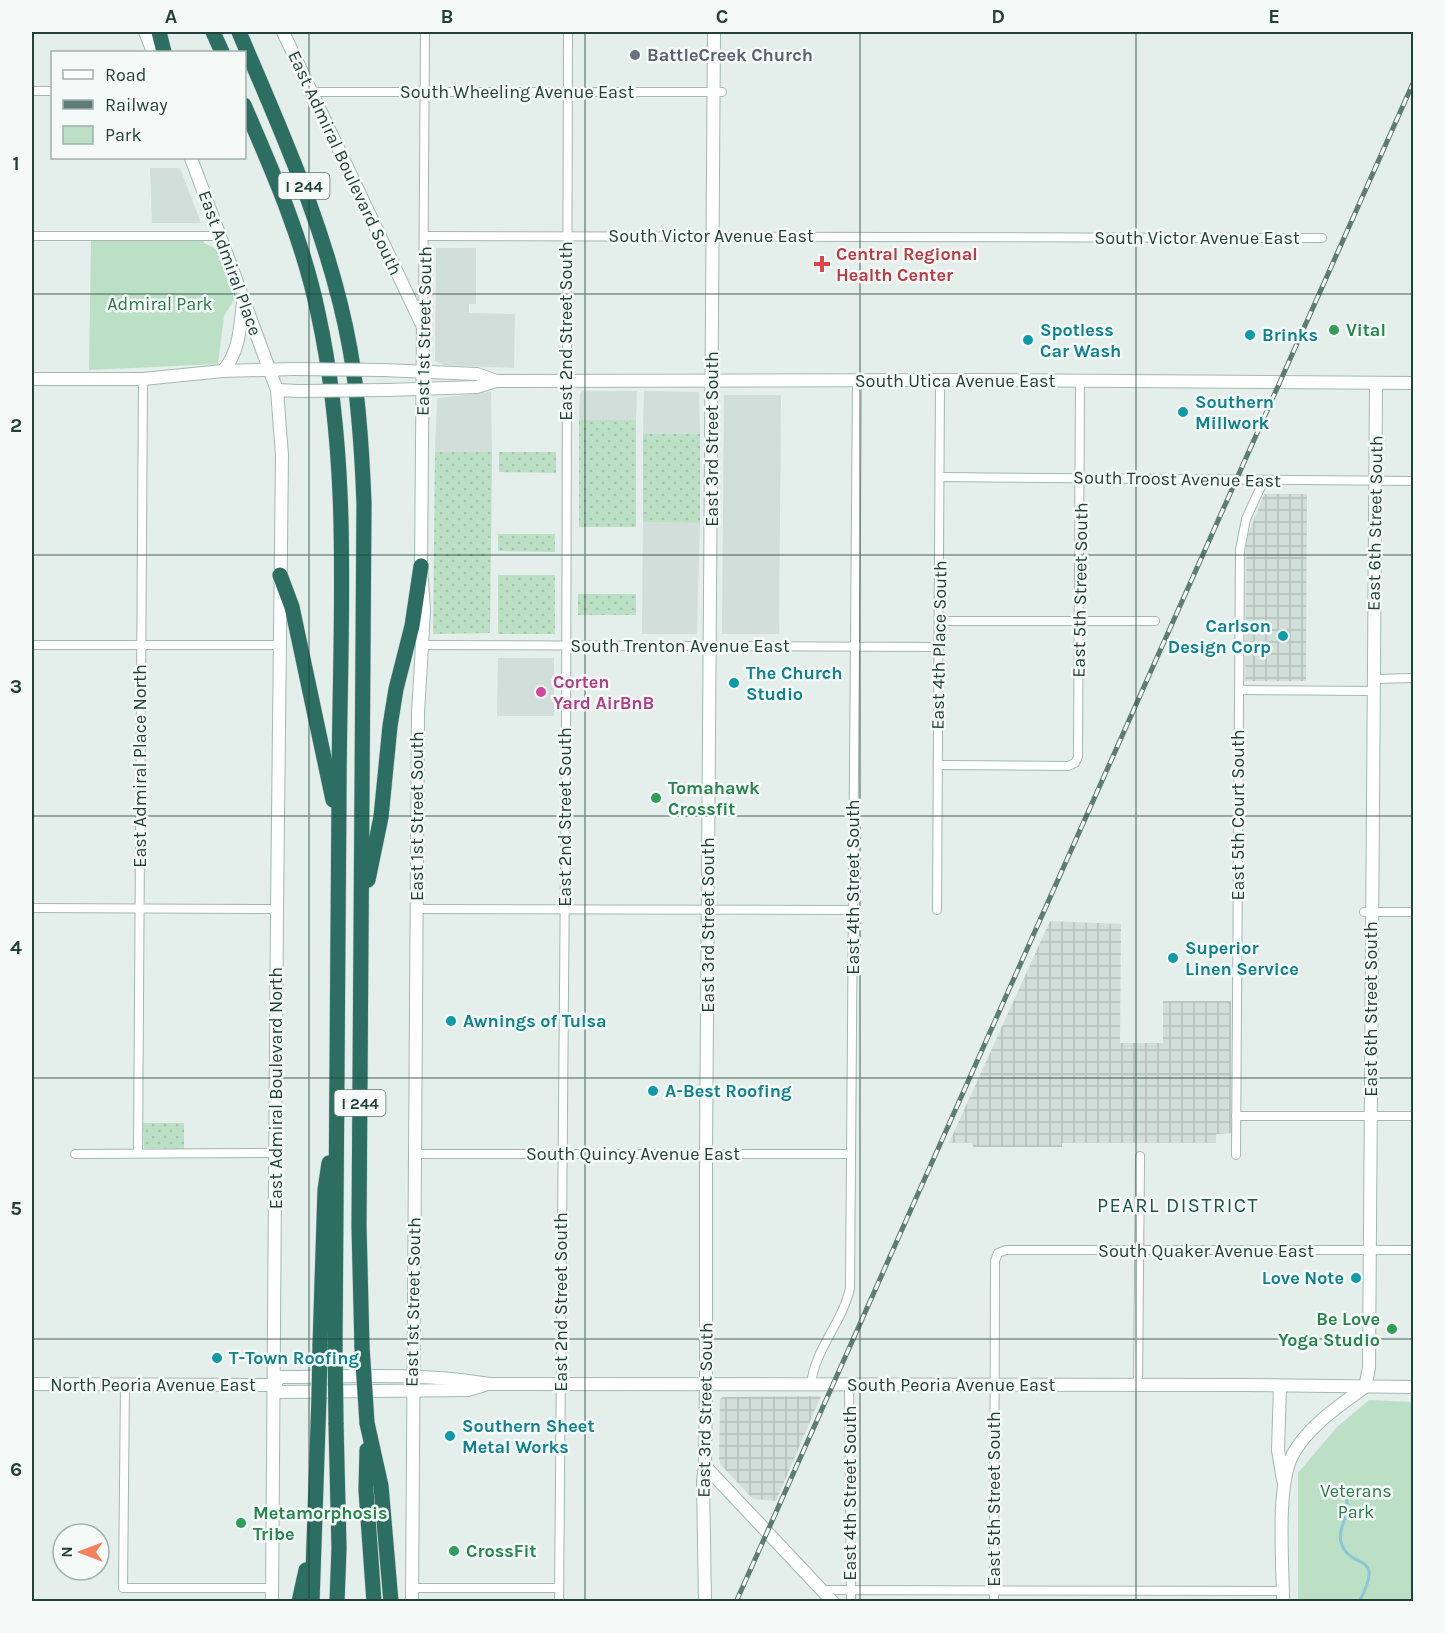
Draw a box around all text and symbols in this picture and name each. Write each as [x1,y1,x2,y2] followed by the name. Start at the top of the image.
[165,5,178,28] text: A
[441,5,453,28] text: B
[716,5,728,28] text: C
[991,5,1005,28] text: D
[1268,5,1280,28] text: E
[647,44,813,66] place label: BattleCreek Church
[283,47,407,279] street label: East Admiral Boulevard South
[628,48,642,62] marker: BattleCreek Church
[51,51,246,159] legend
[105,64,146,86] text: Road
[400,81,634,103] street label: South Wheeling Avenue East
[105,94,168,116] text: Railway
[105,124,142,146] text: Park
[12,152,20,175] text: 1
[278,173,330,199] road number: I 244
[194,187,266,339] street label: East Admiral Place
[608,225,814,247] street label: South Victor Avenue East
[1094,227,1300,249] street label: South Victor Avenue East
[555,241,577,421] street label: East 2nd Street South
[836,243,978,286] place label: Central Regional Health Center
[412,246,436,416] street label: East 1st Street South
[813,255,831,273] marker: Central Regional Health Center
[107,293,213,315] park label: Admiral Park
[1040,319,1121,362] place label: Spotless Car Wash
[1346,319,1386,341] place label: Vital
[1327,323,1341,337] marker: Vital
[1262,324,1318,346] place label: Brinks
[1243,328,1257,342] marker: Brinks
[1021,333,1035,347] marker: Spotless Car Wash
[701,351,723,527] street label: East 3rd Street South
[855,370,1056,392] street label: South Utica Avenue East
[1195,391,1274,434] place label: Southern Millwork
[1176,405,1190,419] marker: Southern Millwork
[10,414,22,437] text: 2
[1362,435,1388,611] street label: East 6th Street South
[1073,466,1281,492] street label: South Troost Avenue East
[1067,502,1093,678] street label: East 5th Street South
[927,560,951,730] street label: East 4th Place South
[1168,615,1271,658] place label: Carlson Design Corp
[1276,629,1290,643] marker: Carlson Design Corp
[570,635,790,657] street label: South Trenton Avenue East
[746,662,843,705] place label: The Church Studio
[129,664,151,868] street label: East Admiral Place North
[553,671,654,714] place label: Corten Yard AirBnB
[10,675,22,698] text: 3
[727,676,741,690] marker: The Church Studio
[534,685,548,699] marker: Corten Yard AirBnB
[554,727,576,907] street label: East 2nd Street South
[1227,729,1249,901] street label: East 5th Court South
[406,731,428,901] street label: East 1st Street South
[668,777,760,820] place label: Tomahawk Crossfit
[649,791,663,805] marker: Tomahawk Crossfit
[842,799,864,975] street label: East 4th Street South
[697,837,719,1013] street label: East 3rd Street South
[1360,921,1382,1097] street label: East 6th Street South
[10,936,22,959] text: 4
[1185,937,1299,980] place label: Superior Linen Service
[1166,951,1180,965] marker: Superior Linen Service
[265,967,287,1209] street label: East Admiral Boulevard North
[463,1010,607,1032] place label: Awnings of Tulsa
[444,1014,458,1028] marker: Awnings of Tulsa
[665,1080,792,1102] place label: A-Best Roofing
[646,1084,660,1098] marker: A-Best Roofing
[334,1090,386,1116] road number: I 244
[526,1143,740,1165] street label: South Quincy Avenue East
[1097,1194,1259,1217] district label: PEARL DISTRICT
[10,1197,22,1220] text: 5
[550,1212,572,1392] street label: East 2nd Street South
[401,1217,425,1387] street label: East 1st Street South
[1098,1240,1314,1262] street label: South Quaker Avenue East
[1262,1267,1344,1289] place label: Love Note
[1349,1271,1363,1285] marker: Love Note
[1278,1308,1380,1351] place label: Be Love Yoga Studio
[692,1322,718,1498] street label: East 3rd Street South
[1385,1322,1399,1336] marker: Be Love Yoga Studio
[229,1347,360,1369] place label: T-Town Roofing
[210,1351,224,1365] marker: T-Town Roofing
[50,1374,256,1396] street label: North Peoria Avenue East
[847,1374,1055,1396] street label: South Peoria Avenue East
[839,1405,861,1581] street label: East 4th Street South
[983,1411,1005,1587] street label: East 5th Street South
[462,1415,595,1458] place label: Southern Sheet Metal Works
[443,1429,457,1443] marker: Southern Sheet Metal Works
[10,1458,22,1481] text: 6
[1320,1480,1392,1523] park label: Veterans Park
[253,1502,388,1545] place label: Metamorphosis Tribe
[234,1516,248,1530] marker: Metamorphosis Tribe
[51,1522,111,1582] north arrow
[466,1540,537,1562] place label: CrossFit
[447,1544,461,1558] marker: CrossFit
[57,1546,76,1558] text: N

